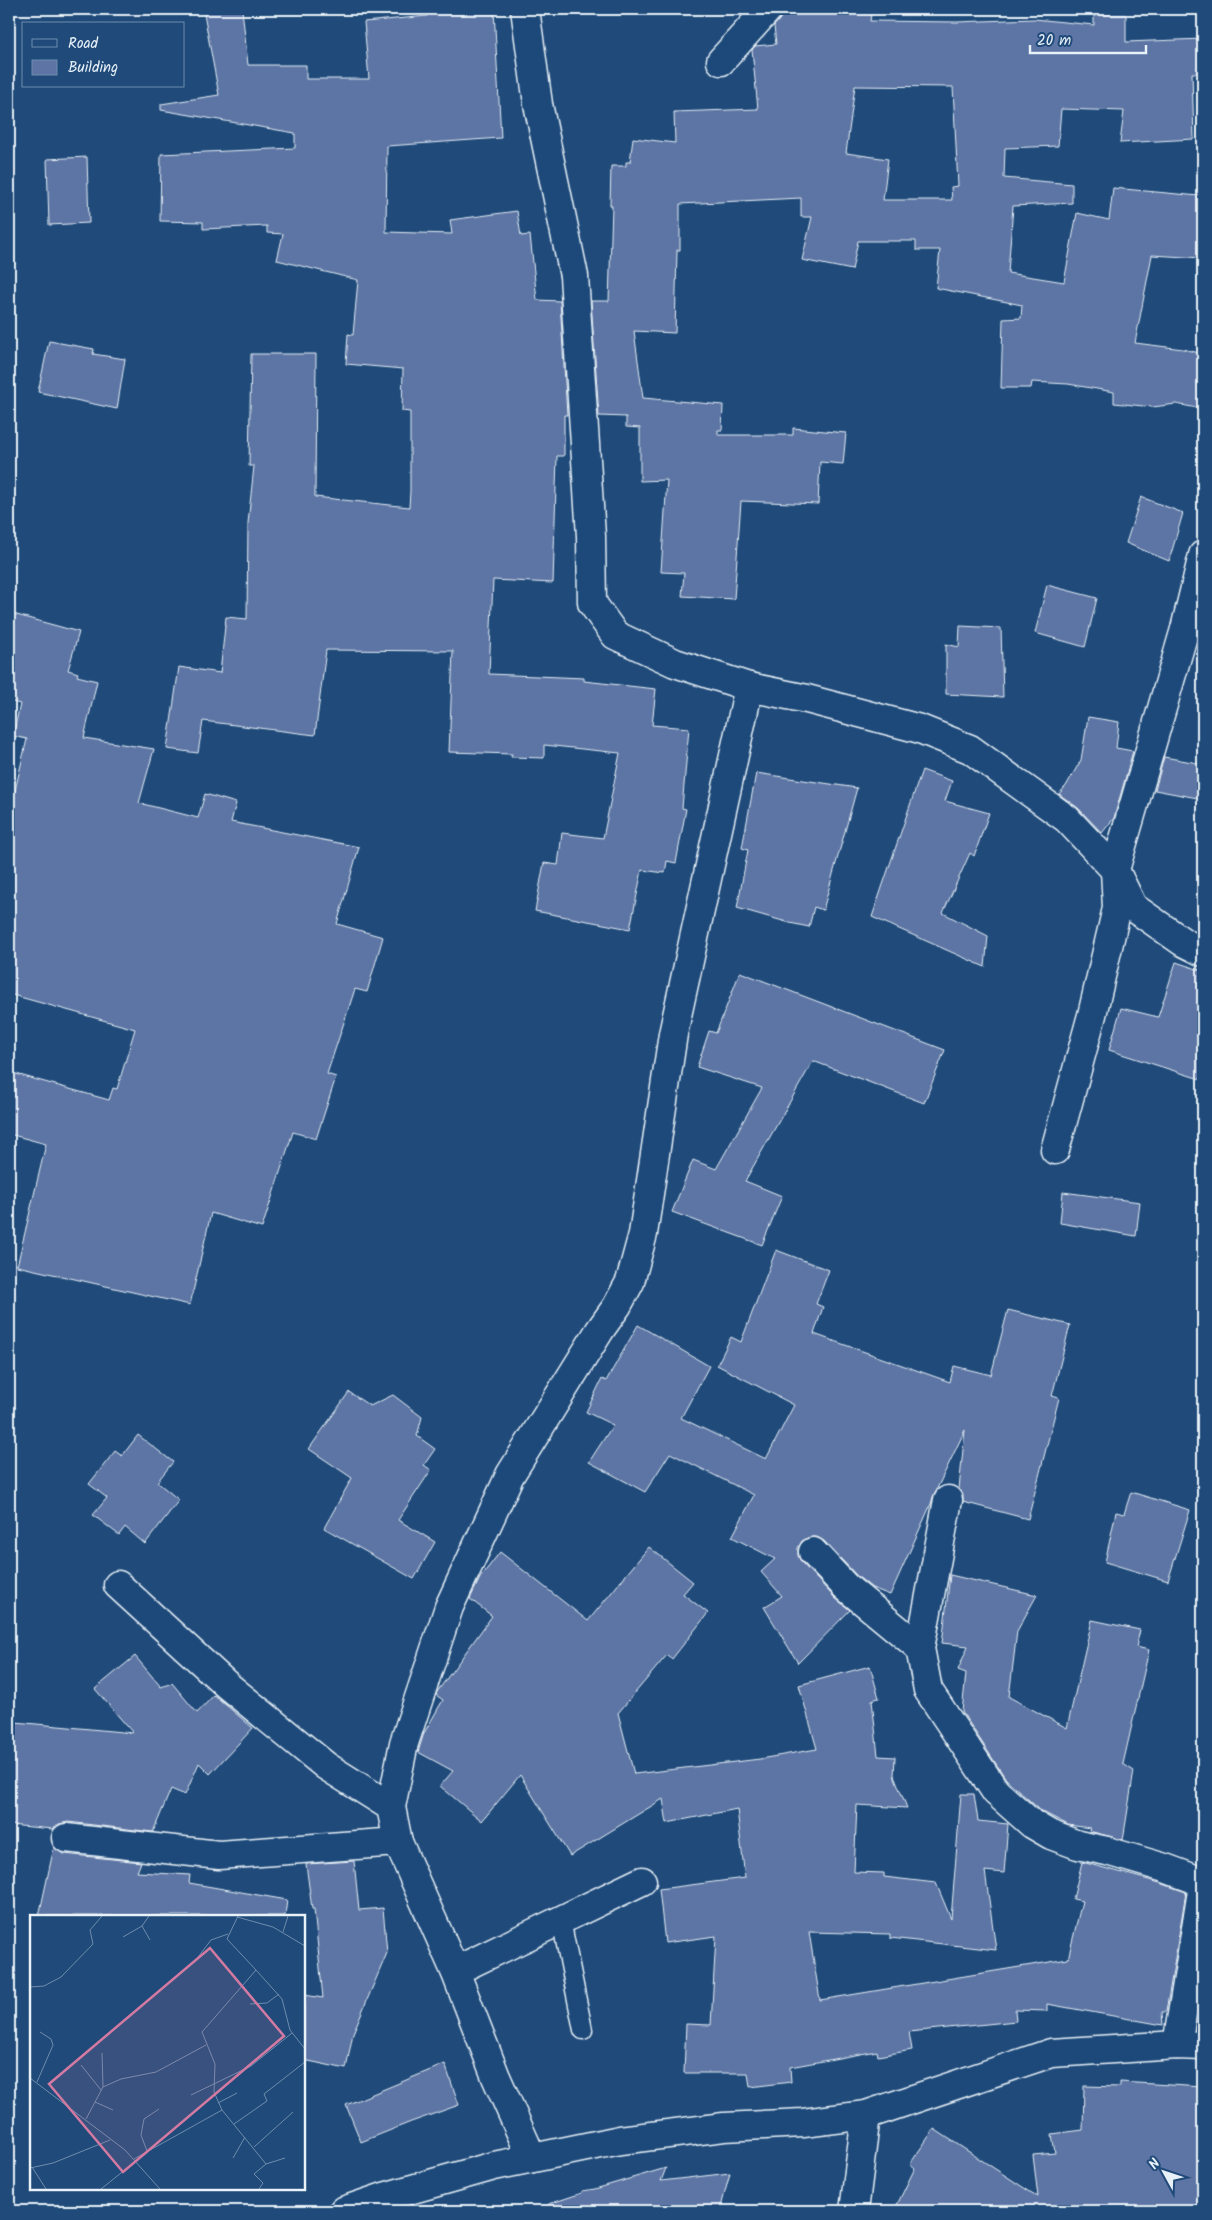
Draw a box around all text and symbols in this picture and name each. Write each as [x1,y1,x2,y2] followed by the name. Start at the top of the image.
[22,22,185,88] legend
[1030,22,1146,54] scale bar
[1037,29,1071,53] text: 20 m
[68,32,99,56] text: Road
[68,56,118,80] text: Building
[30,1915,305,2190] inset map
[1140,2148,1190,2198] north arrow
[1144,2154,1166,2175] text: N

